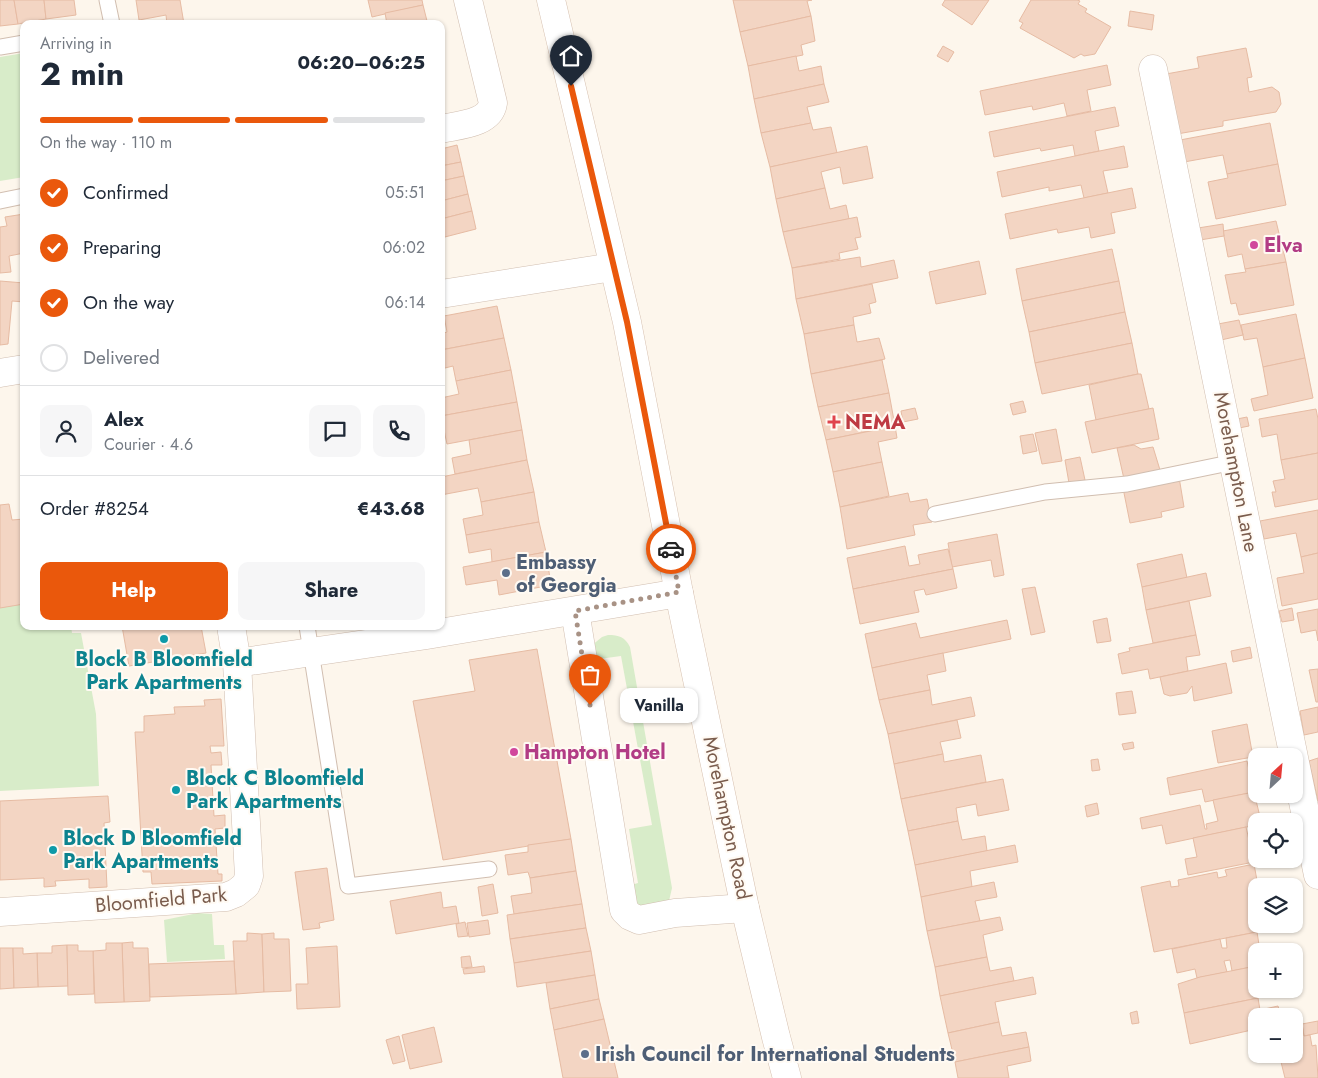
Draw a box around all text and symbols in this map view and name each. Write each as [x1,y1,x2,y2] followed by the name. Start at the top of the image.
[40,32,112,55] text: Arriving in
[550,35,592,86] pin
[557,42,585,70] icon: home
[298,49,425,76] text: 06:20–06:25
[40,51,124,97] text: 2 min
[40,131,172,154] text: On the way · 110 m
[40,179,68,207] icon: check
[83,179,169,206] text: Confirmed
[385,181,425,204] text: 05:51
[1264,231,1303,260] place label: Elva
[40,234,68,262] icon: check
[83,234,161,261] text: Preparing
[383,236,425,259] text: 06:02
[1248,239,1260,251] marker: Elva
[40,289,68,317] icon: check
[83,289,174,316] text: On the way
[385,291,425,314] text: 06:14
[83,344,160,371] text: Delivered
[1206,389,1266,555] street label: Morehampton Lane
[40,405,92,457] button: person
[309,405,361,457] button: chat
[373,405,425,457] button: phone
[104,406,144,433] text: Alex
[845,408,906,437] place label: NEMA
[827,415,841,429] marker: NEMA
[104,433,193,456] text: Courier · 4.6
[40,495,149,522] text: Order #8254
[357,495,425,522] text: €43.68
[646,524,696,574] courier
[657,535,685,563] icon: car
[516,548,617,600] place label: Embassy of Georgia
[40,562,228,620] button: Help
[238,562,425,620] button: Share
[500,567,512,579] marker: Embassy of Georgia
[158,633,170,645] marker: Block B Bloomfield Park Apartments
[75,645,253,697] place label: Block B Bloomfield Park Apartments
[569,654,611,705] pin
[576,661,604,689] icon: bag
[620,688,698,722] callout: Vanilla
[634,694,684,717] text: Vanilla
[696,734,758,902] street label: Morehampton Road
[524,738,666,767] place label: Hampton Hotel
[508,746,520,758] marker: Hampton Hotel
[1248,748,1302,802] north arrow
[1248,748,1303,1063] map controls
[186,764,364,816] place label: Block C Bloomfield Park Apartments
[170,784,182,796] marker: Block C Bloomfield Park Apartments
[1248,813,1303,868] button: locate
[63,824,242,876] place label: Block D Bloomfield Park Apartments
[47,844,59,856] marker: Block D Bloomfield Park Apartments
[1248,878,1303,933] button: layers
[94,880,228,920] street label: Bloomfield Park
[1248,943,1303,998] button: +
[1248,1008,1303,1063] button: −
[595,1040,955,1069] place label: Irish Council for International Students
[579,1048,591,1060] marker: Irish Council for International Students

